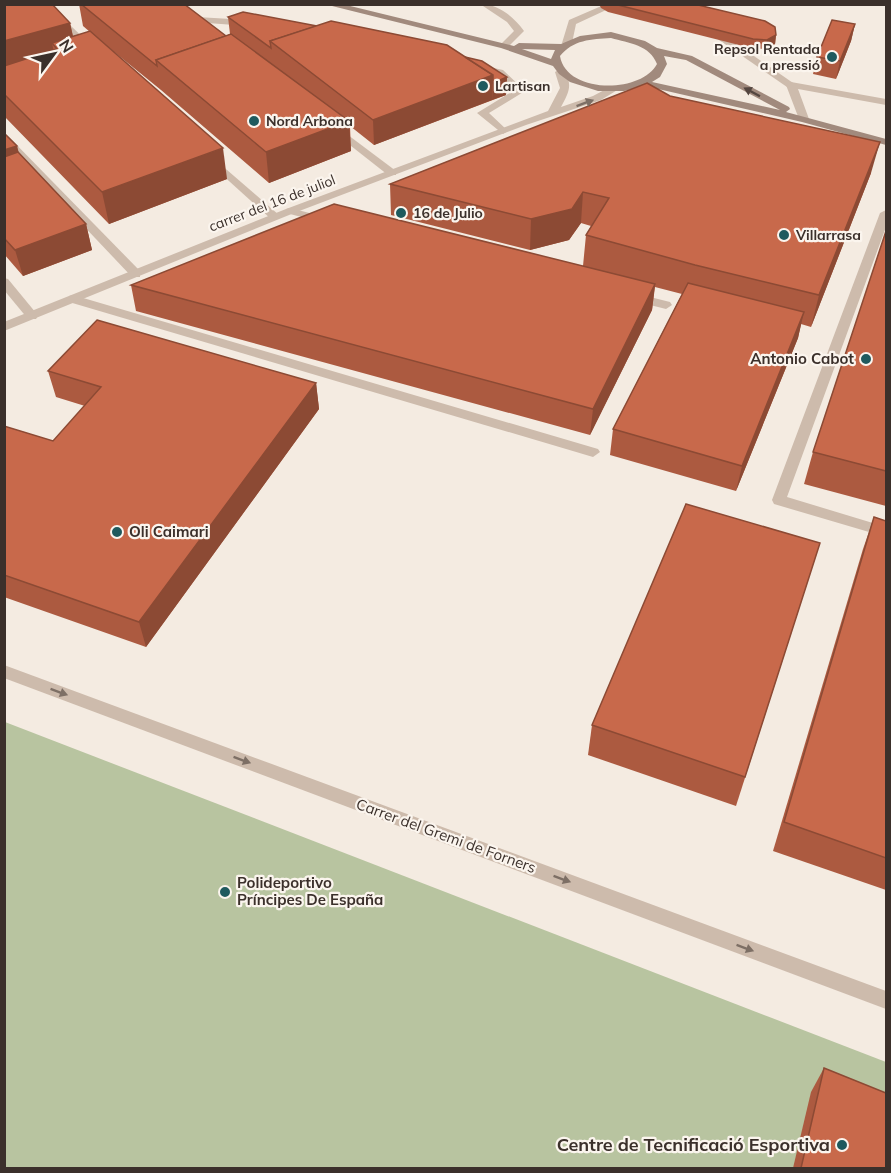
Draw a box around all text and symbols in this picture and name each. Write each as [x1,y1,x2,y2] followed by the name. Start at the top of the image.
[24,24,84,84] north arrow
[55,35,78,56] text: N
[714,40,820,74] place label: Repsol Rentada a pressió
[825,50,839,64] marker: Repsol Rentada a pressió
[495,77,551,95] place label: Lartisan
[476,79,490,93] marker: Lartisan
[744,87,761,97] one-way arrow
[576,97,594,107] one-way arrow
[266,112,353,130] place label: Nord Arbona
[247,114,261,128] marker: Nord Arbona
[206,171,338,235] street label: carrer del 16 de juliol
[413,204,483,222] place label: 16 de Julio
[394,206,408,220] marker: 16 de Julio
[795,226,861,244] place label: Villarrasa
[777,228,791,242] marker: Villarrasa
[750,349,854,368] place label: Antonio Cabot
[859,352,873,366] marker: Antonio Cabot
[129,522,209,541] place label: Oli Caimari
[110,525,124,539] marker: Oli Caimari
[50,687,68,697] one-way arrow
[233,755,251,765] one-way arrow
[354,794,539,877] street label: Carrer del Gremi de Forners
[237,873,383,909] place label: Polideportivo Príncipes De España
[554,875,572,885] one-way arrow
[218,885,232,899] marker: Polideportivo Príncipes De España
[736,943,754,953] one-way arrow
[557,1133,830,1156] place label: Centre de Tecnificació Esportiva
[835,1138,849,1152] marker: Centre de Tecnificació Esportiva

